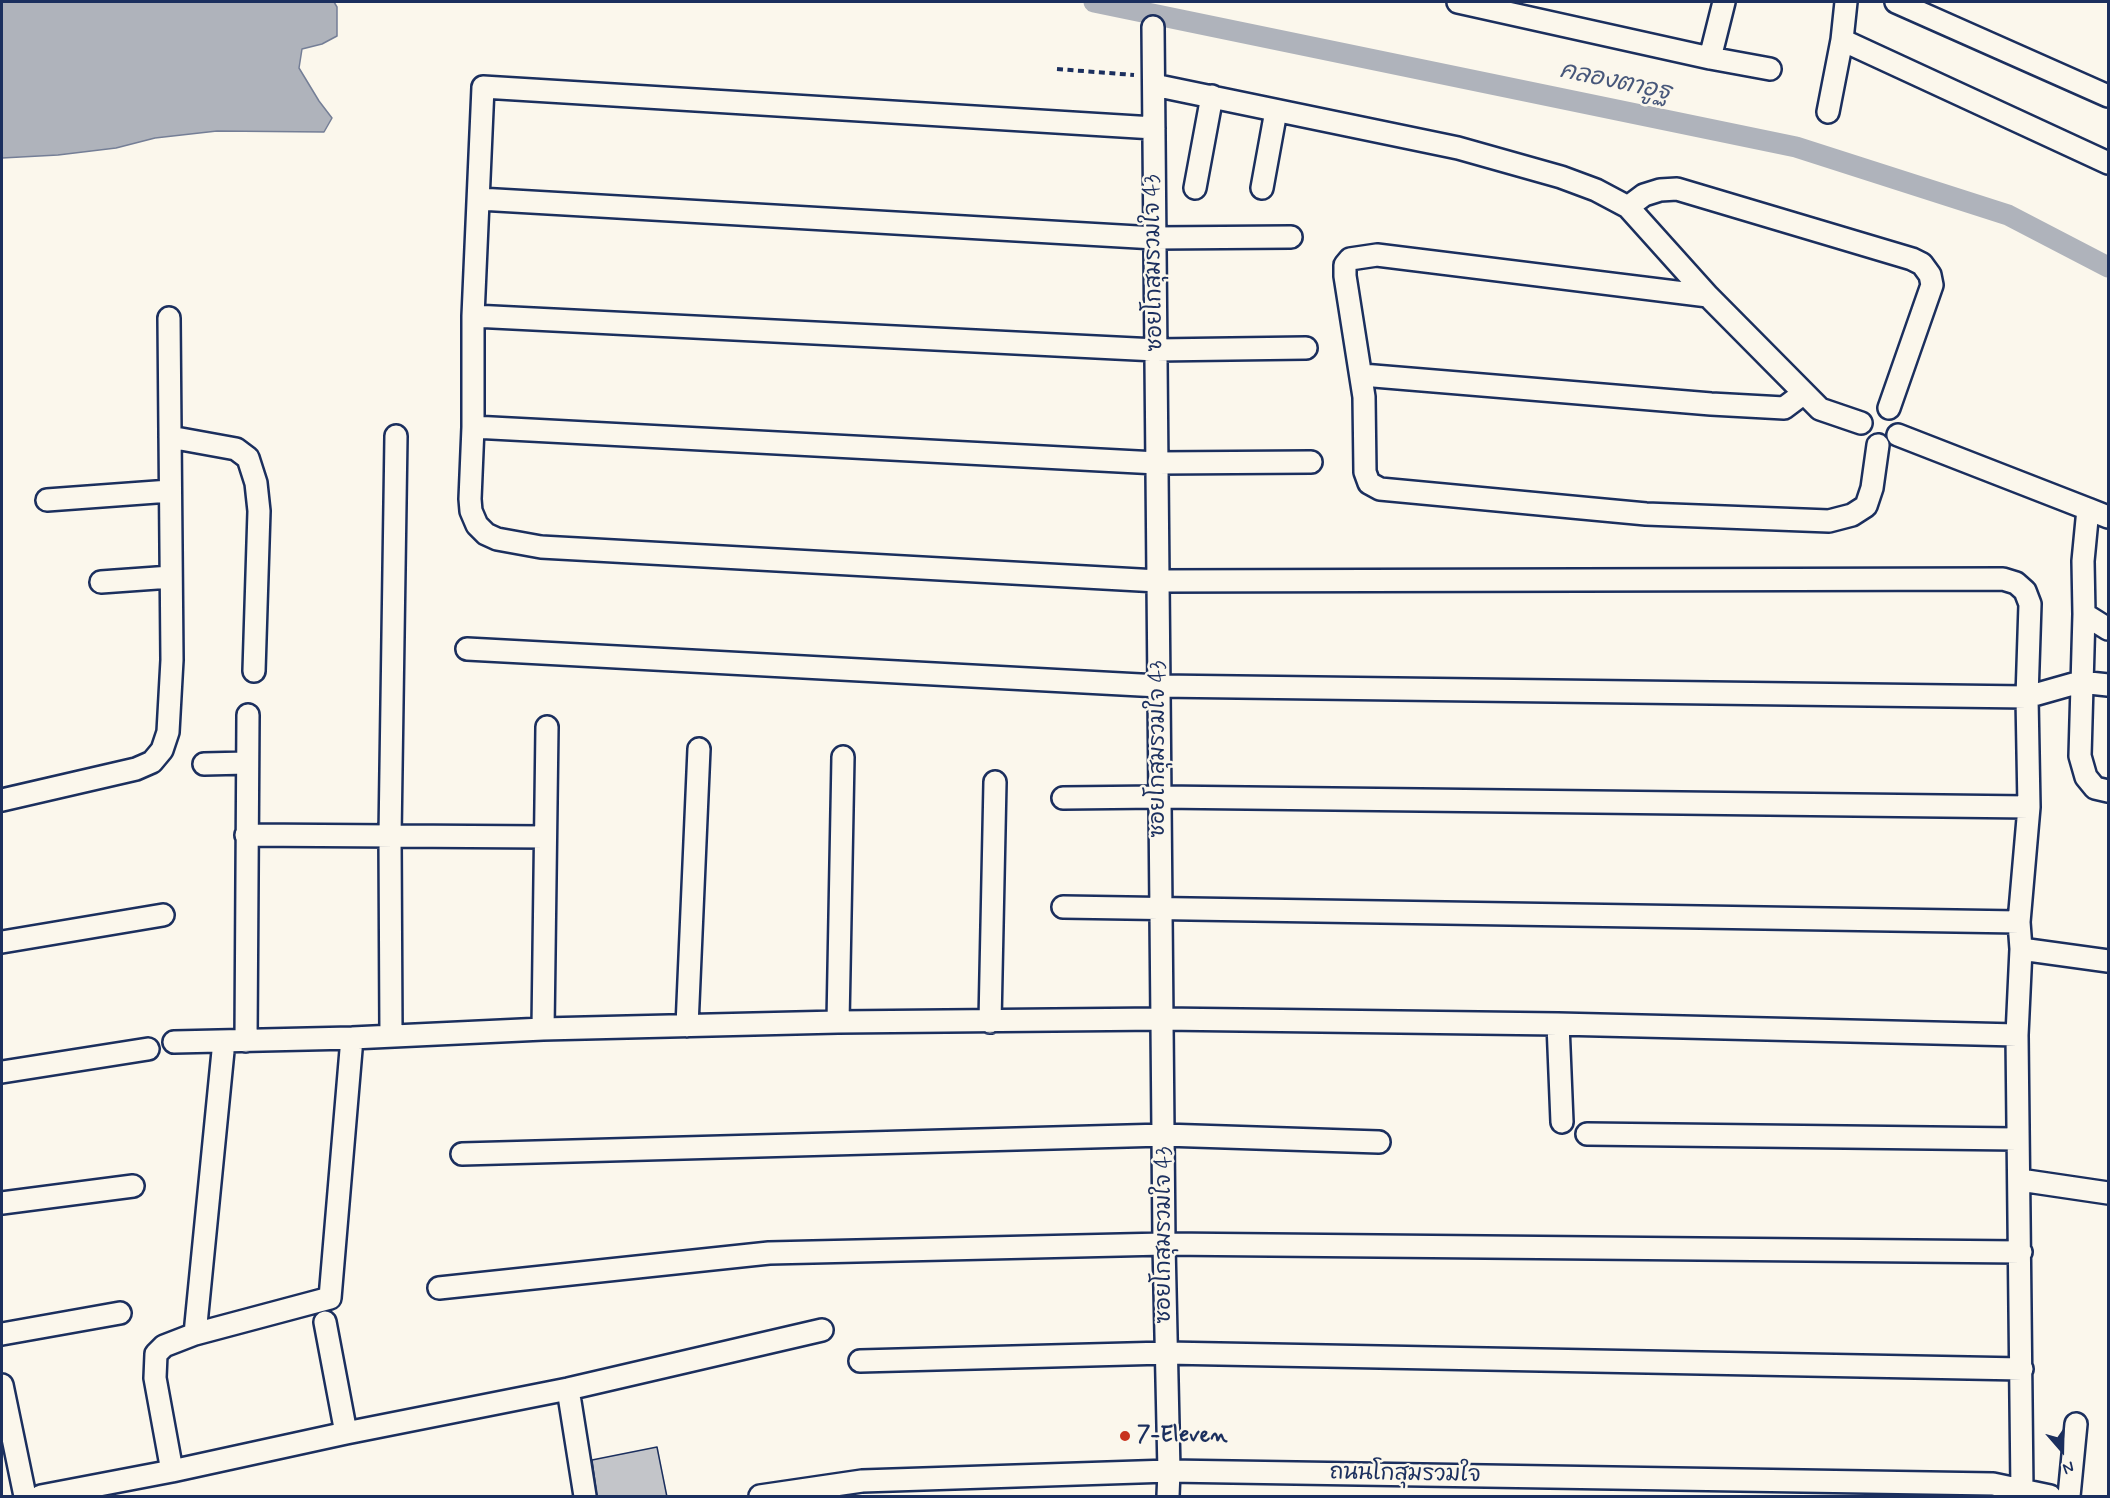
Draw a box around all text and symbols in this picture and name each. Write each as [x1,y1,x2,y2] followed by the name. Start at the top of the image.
[1557,57,1673,109] water label: คลองตาอูฐ
[1140,174,1170,352] street label: ซอยโกสุมรวมใจ 43
[1146,660,1172,838] street label: ซอยโกสุมรวมใจ 43
[1152,1146,1178,1324] street label: ซอยโกสุมรวมใจ 43
[2032,1420,2092,1480] north arrow
[1137,1423,1227,1449] place label: 7-Eleven
[1118,1429,1132,1443] marker: 7-Eleven
[2060,1456,2077,1479] text: N
[1329,1460,1481,1490] street label: ถนนโกสุมรวมใจ

